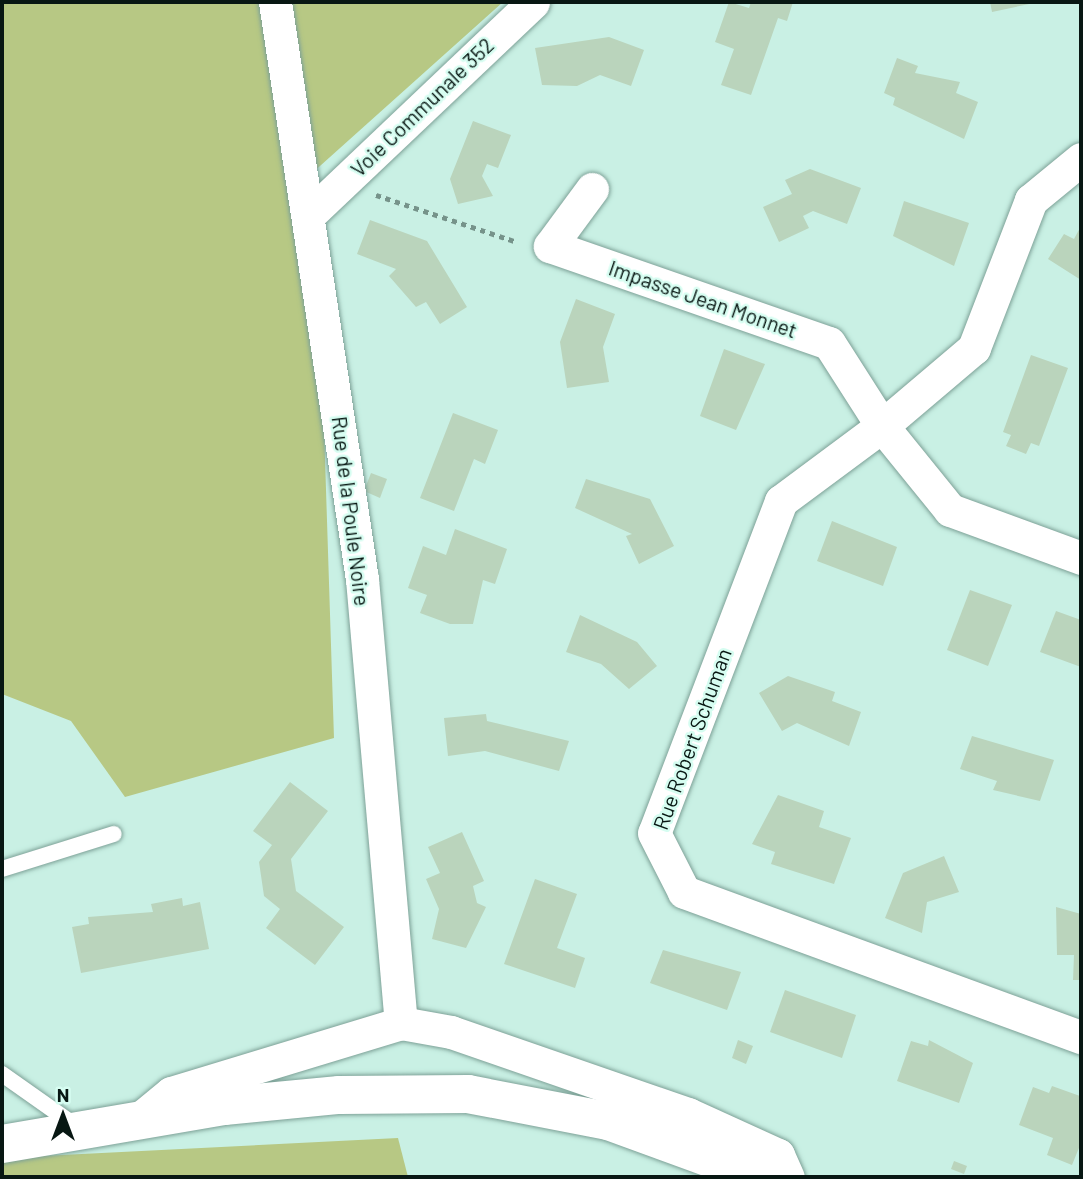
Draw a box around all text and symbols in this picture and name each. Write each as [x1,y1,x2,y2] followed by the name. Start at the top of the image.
[345,32,499,182] street label: Voie Communale 352
[606,255,800,343] street label: Impasse Jean Monnet
[327,415,375,607] street label: Rue de la Poule Noire
[647,645,737,833] street label: Rue Robert Schuman
[28,1081,98,1151] north arrow
[57,1083,69,1106] text: N

